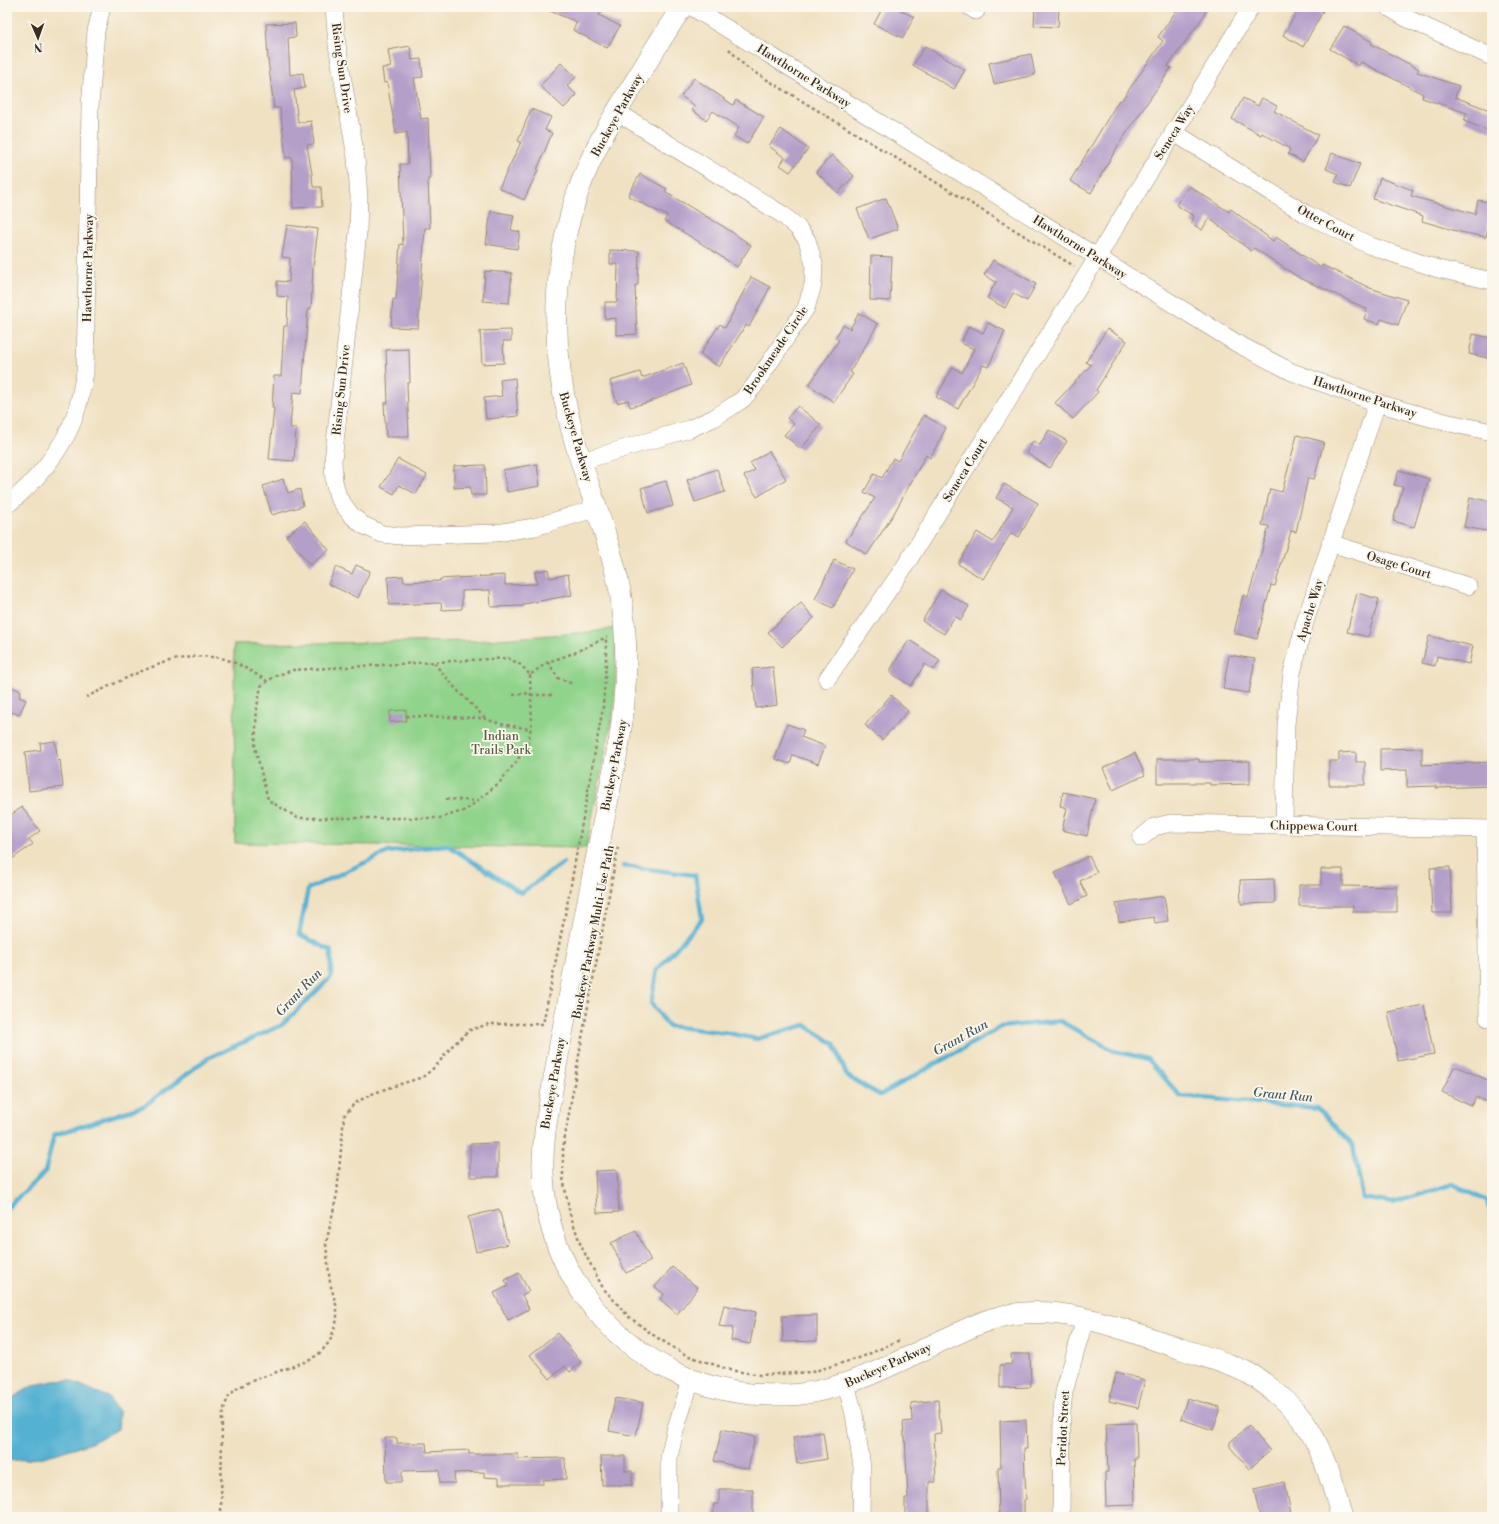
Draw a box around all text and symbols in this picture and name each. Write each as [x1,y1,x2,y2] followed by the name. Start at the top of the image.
[18,18,58,58] north arrow
[328,22,355,114] street label: Rising Sun Drive
[33,40,43,54] text: N
[754,41,854,112] street label: Hawthorne Parkway
[588,71,647,160] street label: Buckeye Parkway
[1151,102,1197,163] street label: Seneca Way
[1294,202,1358,245] street label: Otter Court
[1030,212,1130,283] street label: Hawthorne Parkway
[80,214,97,322] street label: Hawthorne Parkway
[741,303,812,398] street label: Brookmeade Circle
[329,344,354,436] street label: Rising Sun Drive
[1311,374,1419,421] street label: Hawthorne Parkway
[555,390,596,484] street label: Buckeye Parkway
[940,435,991,505] street label: Seneca Court
[1365,549,1434,583] street label: Osage Court
[1294,577,1327,644] street label: Apache Way
[598,718,631,813] street label: Buckeye Parkway
[471,729,531,758] park label: Indian Trails Park
[1270,818,1359,835] street label: Chippewa Court
[569,844,618,1021] street label: Buckeye Parkway Multi-Use Path
[272,965,326,1020] water label: Grant Run
[930,1016,991,1059] water label: Grant Run
[538,1036,569,1131] street label: Buckeye Parkway
[1252,1084,1314,1106] water label: Grant Run
[842,1340,934,1392] street label: Buckeye Parkway
[1054,1389,1073,1466] street label: Peridot Street

